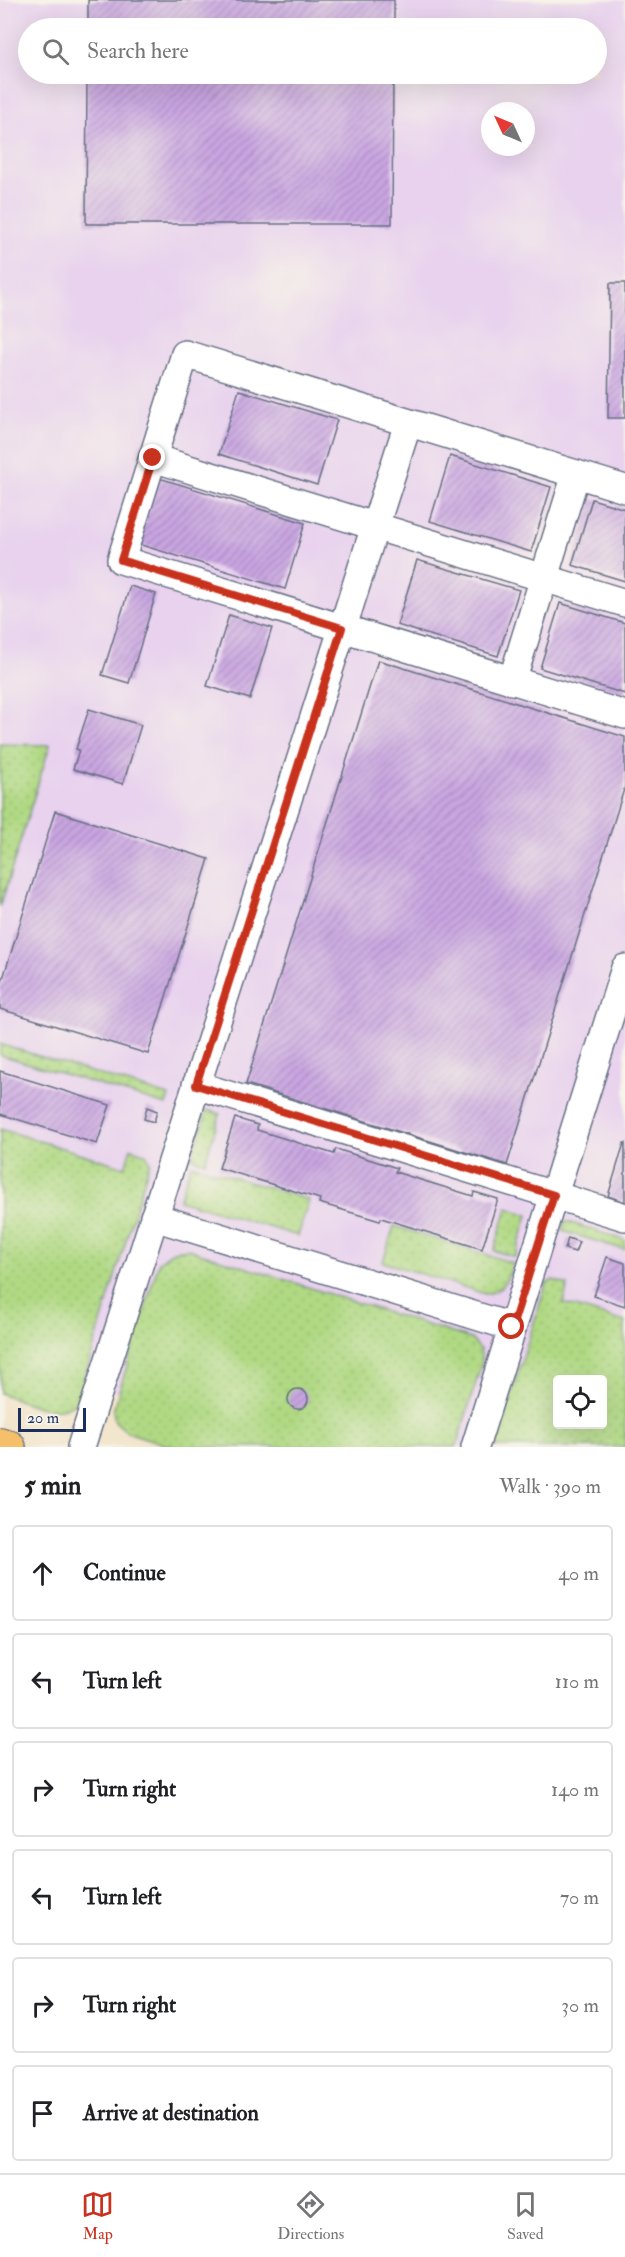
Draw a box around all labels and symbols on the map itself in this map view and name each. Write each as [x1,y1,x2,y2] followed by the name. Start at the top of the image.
[481,102,535,156] north arrow
[139,444,165,470] route end
[498,1313,524,1339] route start
[18,1405,86,1432] scale bar

